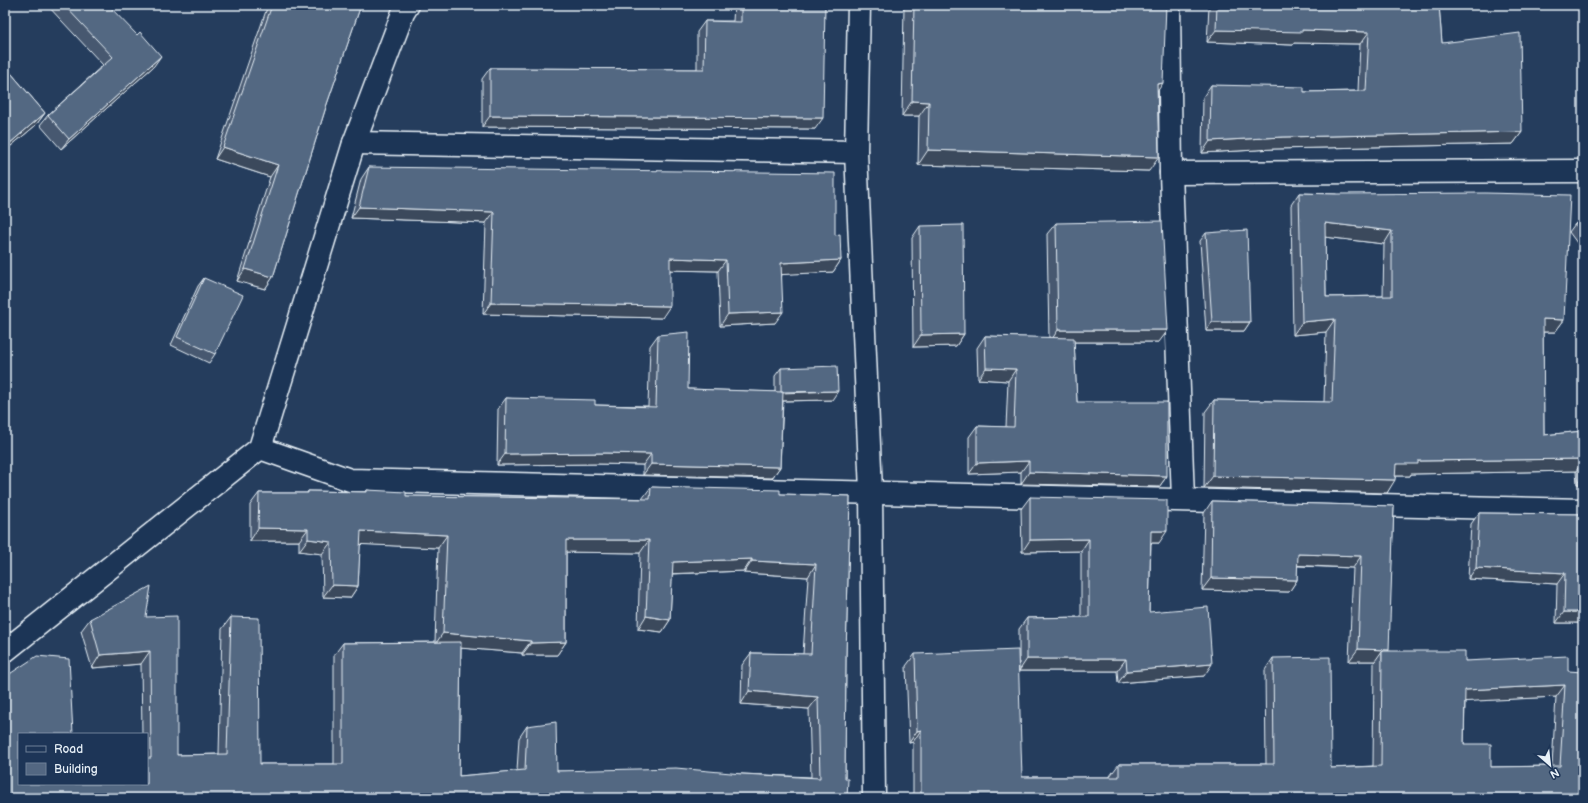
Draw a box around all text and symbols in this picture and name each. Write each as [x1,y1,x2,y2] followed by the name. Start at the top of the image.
[18,733,148,785] legend
[54,742,83,757] text: Road
[1530,745,1570,785] north arrow
[54,762,98,777] text: Building
[1548,766,1561,781] text: N

